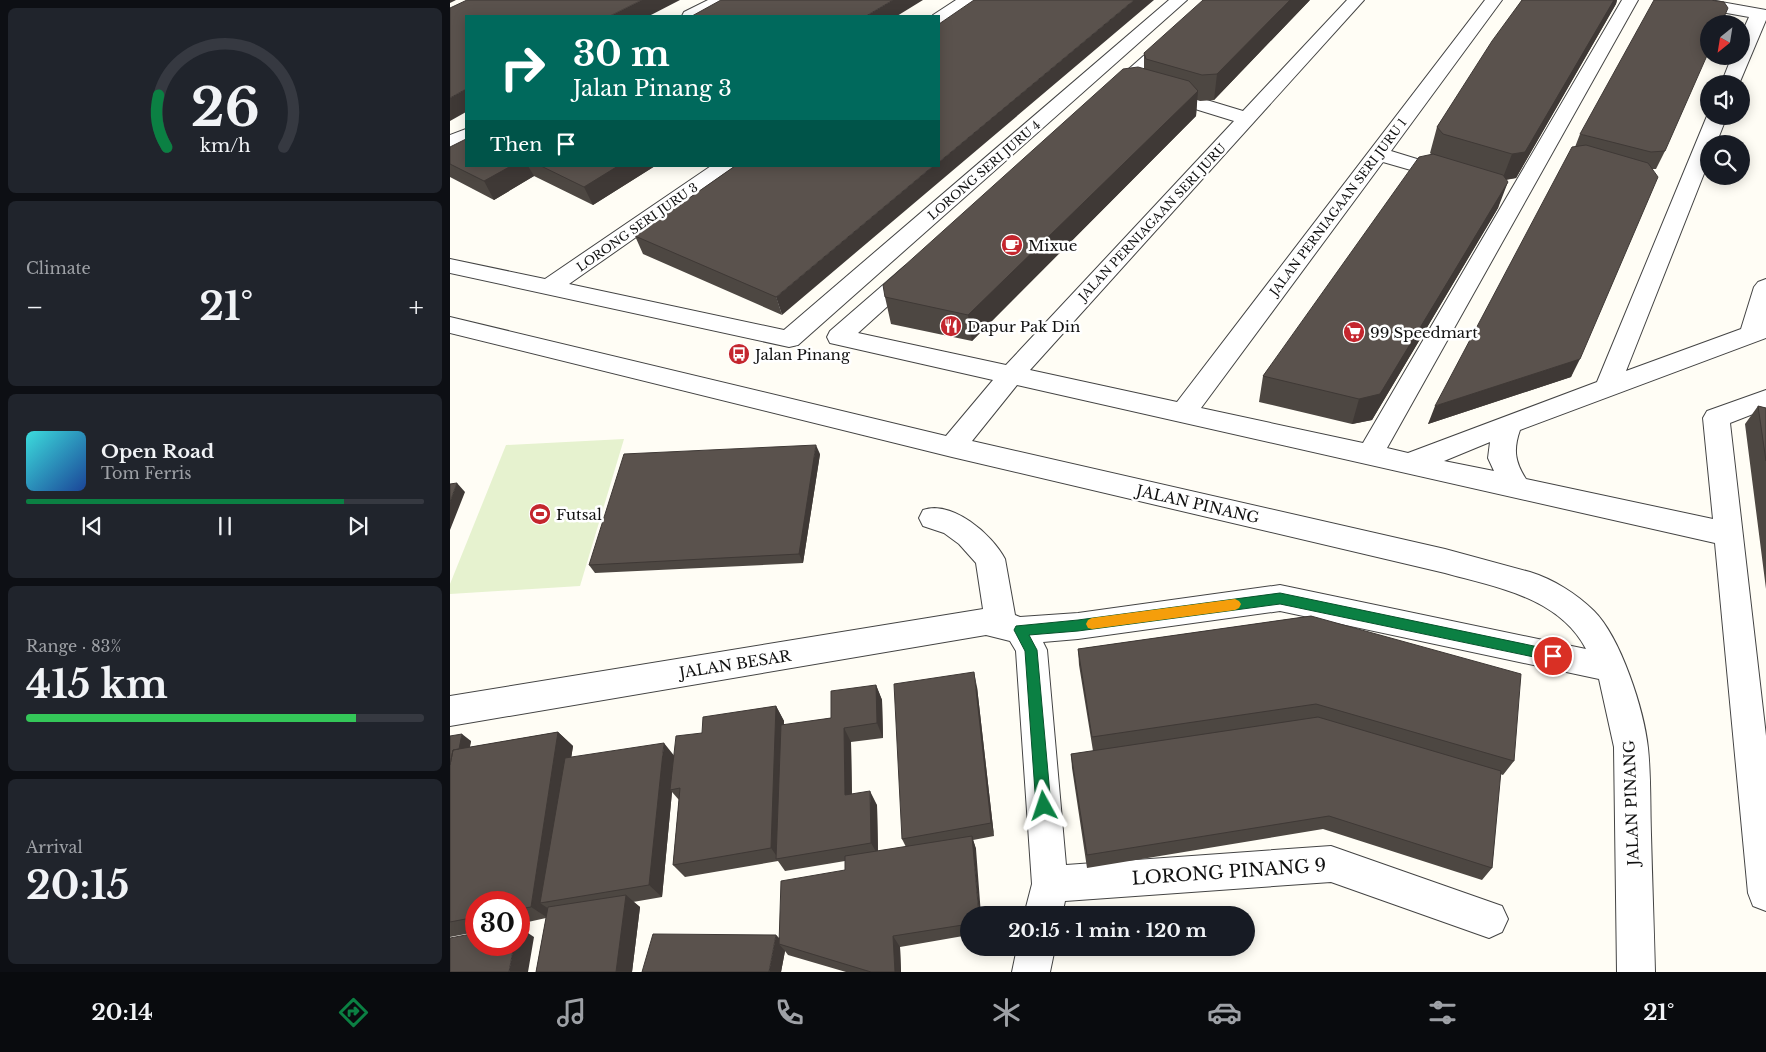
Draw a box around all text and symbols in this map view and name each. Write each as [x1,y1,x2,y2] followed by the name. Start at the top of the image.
[1700,15,1750,65] north arrow
[1700,15,1750,185] map controls
[573,32,670,75] text: 30 m
[490,35,555,100] icon: right
[573,75,732,102] text: Jalan Pinang 3
[1700,75,1750,125] button: sound
[191,76,259,140] text: 26
[1265,115,1410,300] street label: JALAN PERNIAGAAN SERI JURU 1
[925,117,1043,223] street label: LORONG SERI JURU 4
[552,130,580,158] icon: arrive
[490,133,542,156] text: Then
[200,135,250,157] text: km/h
[1700,135,1750,185] button: search
[1074,140,1229,305] street label: JALAN PERNIAGAAN SERI JURU
[574,179,700,275] street label: LORONG SERI JURU 3
[1000,233,1024,257] cafe icon: Mixue
[1028,236,1077,255] place label: Mixue
[26,258,91,278] text: Climate
[199,283,253,330] text: 21°
[26,290,44,325] text: −
[409,290,424,325] text: +
[939,314,963,338] restaurant icon: Dapur Pak Din
[967,317,1080,336] place label: Dapur Pak Din
[1342,320,1366,344] supermarket icon: 99 Speedmart
[1370,323,1478,342] place label: 99 Speedmart
[727,342,751,366] bus stop icon: Jalan Pinang
[753,345,851,364] place label: Jalan Pinang
[101,440,214,463] text: Open Road
[101,463,192,483] text: Tom Ferris
[1133,480,1261,527] street label: JALAN PINANG
[528,502,552,526] sports icon: Futsal
[556,505,602,524] place label: Futsal
[78,512,106,540] icon: previous
[211,512,239,540] icon: pause
[344,512,372,540] icon: next
[1532,635,1574,677] pin
[26,636,121,656] text: Range · 83%
[1539,642,1567,670] icon: arrive
[676,646,793,683] street label: JALAN BESAR
[26,661,168,708] text: 415 km
[1619,740,1643,868] street label: JALAN PINANG
[1017,779,1069,831] position arrow
[26,837,83,857] text: Arrival
[1131,854,1327,890] street label: LORONG PINANG 9
[26,862,129,909] text: 20:15
[465,891,530,956] speed limit sign: 30
[1008,919,1207,942] text: 20:15 · 1 min · 120 m
[336,995,371,1030] icon: directions
[554,995,589,1030] icon: music
[772,995,807,1030] icon: phone
[989,995,1024,1030] icon: climate
[1207,995,1242,1030] icon: car
[1425,995,1460,1030] icon: filters
[91,999,153,1026] text: 20:14
[1643,999,1674,1026] text: 21°

